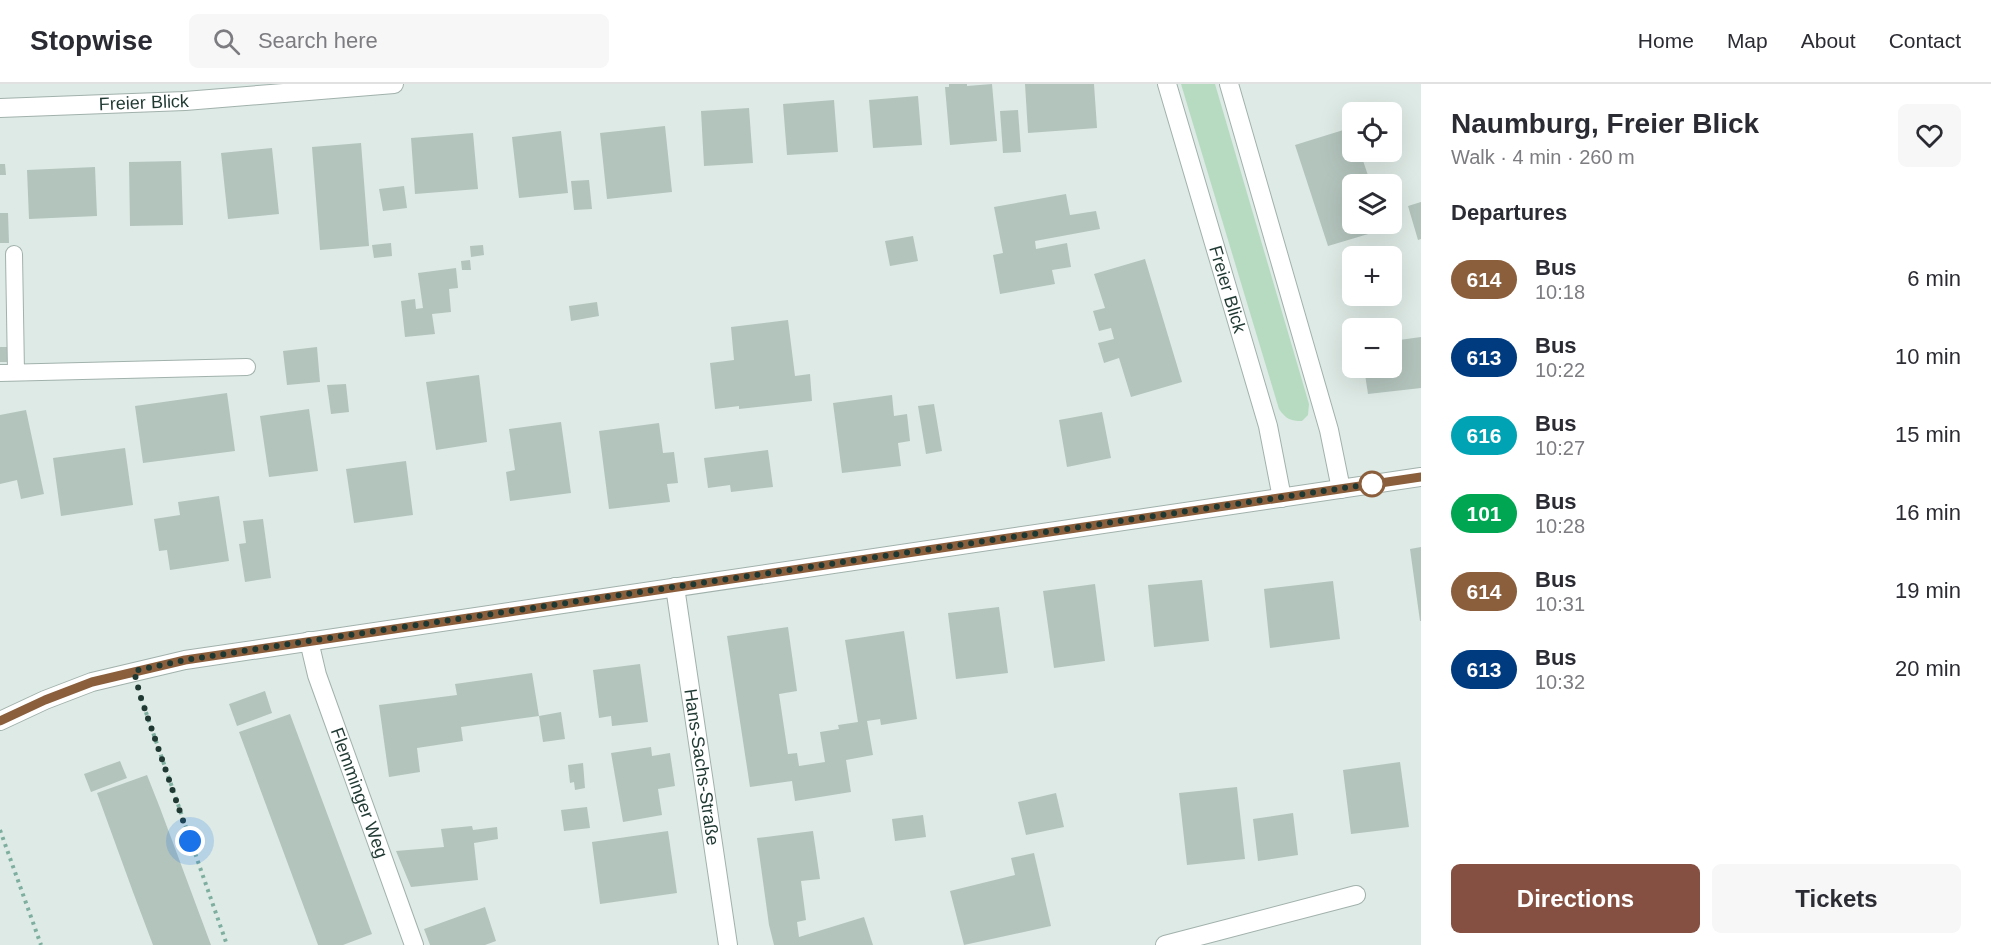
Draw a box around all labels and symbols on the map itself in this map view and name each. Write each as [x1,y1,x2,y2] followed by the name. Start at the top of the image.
[99,91,190,114] street label: Freier Blick
[1205,243,1250,336] street label: Freier Blick
[1359,471,1385,497] unlabelled marker
[680,687,723,847] street label: Hans-Sachs-Straße
[327,725,392,860] street label: Flemminger Weg
[175,826,205,856] your location

